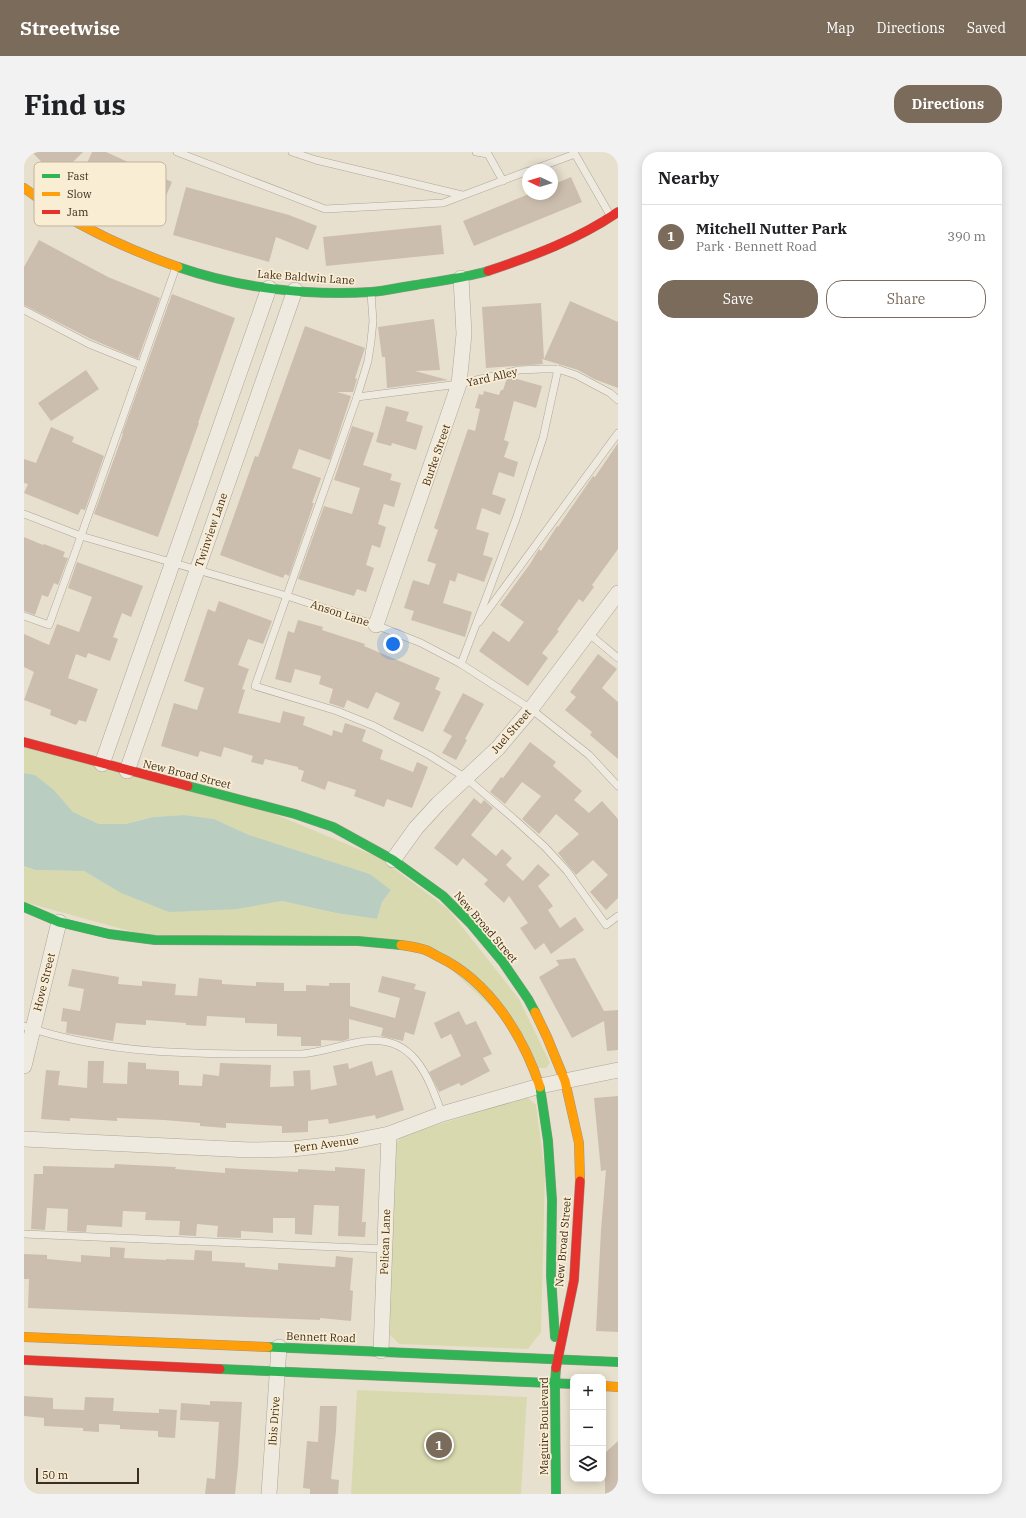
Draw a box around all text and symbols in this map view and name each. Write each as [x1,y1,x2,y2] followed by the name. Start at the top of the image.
[20,16,120,40] text: Streetwise
[826,19,855,37] text: Map
[877,19,945,37] text: Directions
[967,19,1006,37] text: Saved
[894,85,1002,123] button: Directions
[24,86,126,123] text: Find us
[34,162,166,226] legend
[522,164,558,200] north arrow
[658,167,719,189] text: Nearby
[67,169,89,183] text: Fast
[67,187,92,201] text: Slow
[67,205,89,219] text: Jam
[696,219,847,238] text: Mitchell Nutter Park
[667,228,675,245] text: 1
[947,228,986,245] text: 390 m
[696,238,817,255] text: Park · Bennett Road
[257,267,355,287] street label: Lake Baldwin Lane
[658,280,818,318] button: Save
[826,280,986,318] button: Share
[465,364,519,390] street label: Yard Alley
[419,422,453,488] street label: Burke Street
[192,491,230,569] street label: Twinview Lane
[309,597,371,629] street label: Anson Lane
[383,634,403,654] your location
[488,706,534,756] street label: Juel Street
[142,756,233,792] street label: New Broad Street
[451,888,521,966] street label: New Broad Street
[30,951,58,1013] street label: Hove Street
[293,1132,359,1155] street label: Fern Avenue
[552,1196,574,1288] street label: New Broad Street
[377,1209,393,1275] street label: Pelican Lane
[286,1329,356,1345] street label: Bennett Road
[570,1374,606,1482] map controls
[570,1374,606,1410] button: +
[537,1377,551,1475] street label: Maguire Boulevard
[265,1396,283,1446] street label: Ibis Drive
[570,1410,606,1446] button: −
[426,1430,452,1460] pin: 1
[570,1446,606,1482] button: layers
[36,1466,139,1485] scale bar
[42,1468,68,1482] text: 50 m

